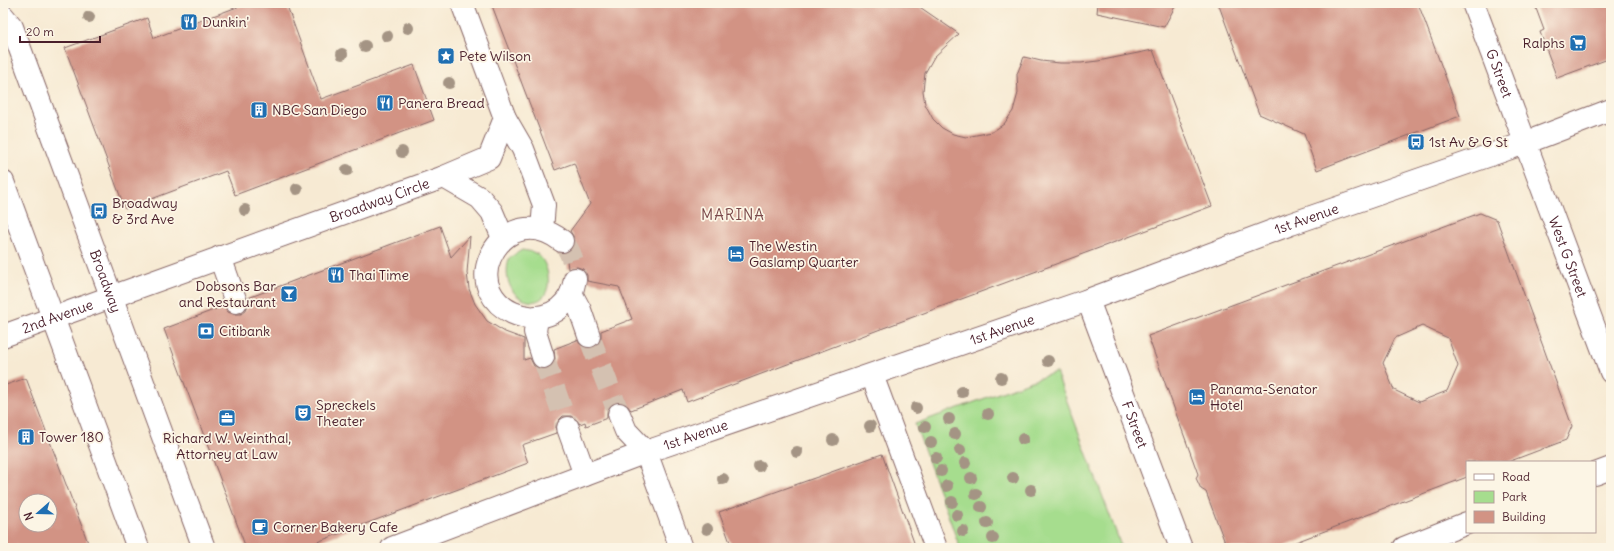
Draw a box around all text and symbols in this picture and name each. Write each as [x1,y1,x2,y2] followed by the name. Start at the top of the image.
[179,12,199,32] restaurant icon: Dunkin'
[202,13,249,31] place label: Dunkin'
[20,18,100,44] scale bar
[26,24,54,39] text: 20 m
[1568,33,1588,53] supermarket icon: Ralphs
[1523,34,1565,52] place label: Ralphs
[436,46,456,66] place icon: Pete Wilson
[1482,46,1517,100] street label: G Street
[459,47,531,65] place label: Pete Wilson
[375,93,395,113] restaurant icon: Panera Bread
[398,94,485,112] place label: Panera Bread
[249,100,269,120] building icon: NBC San Diego
[272,101,367,119] place label: NBC San Diego
[1406,132,1426,152] bus stop icon: 1st Av & G St
[1429,133,1508,151] place label: 1st Av & G St
[327,174,432,227] street label: Broadway Circle
[112,194,178,228] place label: Broadway & 3rd Ave
[1272,199,1341,238] street label: 1st Avenue
[89,201,109,221] bus stop icon: Broadway & 3rd Ave
[701,205,765,224] district label: MARINA
[1545,214,1591,300] street label: West G Street
[749,237,859,271] place label: The Westin Gaslamp Quarter
[726,244,746,264] hotel icon: The Westin Gaslamp Quarter
[86,247,125,315] street label: Broadway
[326,265,346,285] restaurant icon: Thai Time
[349,266,409,284] place label: Thai Time
[179,277,276,311] place label: Dobsons Bar and Restaurant
[279,284,299,304] bar icon: Dobsons Bar and Restaurant
[20,295,96,337] street label: 2nd Avenue
[967,310,1037,349] street label: 1st Avenue
[196,321,216,341] bank icon: Citibank
[219,322,270,340] place label: Citibank
[1210,380,1318,414] place label: Panama-Senator Hotel
[1187,387,1207,407] hotel icon: Panama-Senator Hotel
[316,396,376,430] place label: Spreckels Theater
[1118,399,1152,451] street label: F Street
[293,403,313,423] theatre icon: Spreckels Theater
[217,408,237,428] office icon: Richard W. Weinthal, Attorney at Law
[661,416,730,454] street label: 1st Avenue
[16,427,36,447] building icon: Tower 180
[39,428,104,446] place label: Tower 180
[163,429,291,463] place label: Richard W. Weinthal, Attorney at Law
[1466,461,1596,533] legend
[1502,469,1530,484] text: Road
[1502,489,1527,504] text: Park
[18,493,58,533] north arrow
[1502,509,1546,524] text: Building
[21,510,36,522] text: N
[250,517,270,537] cafe icon: Corner Bakery Cafe
[273,518,398,536] place label: Corner Bakery Cafe

